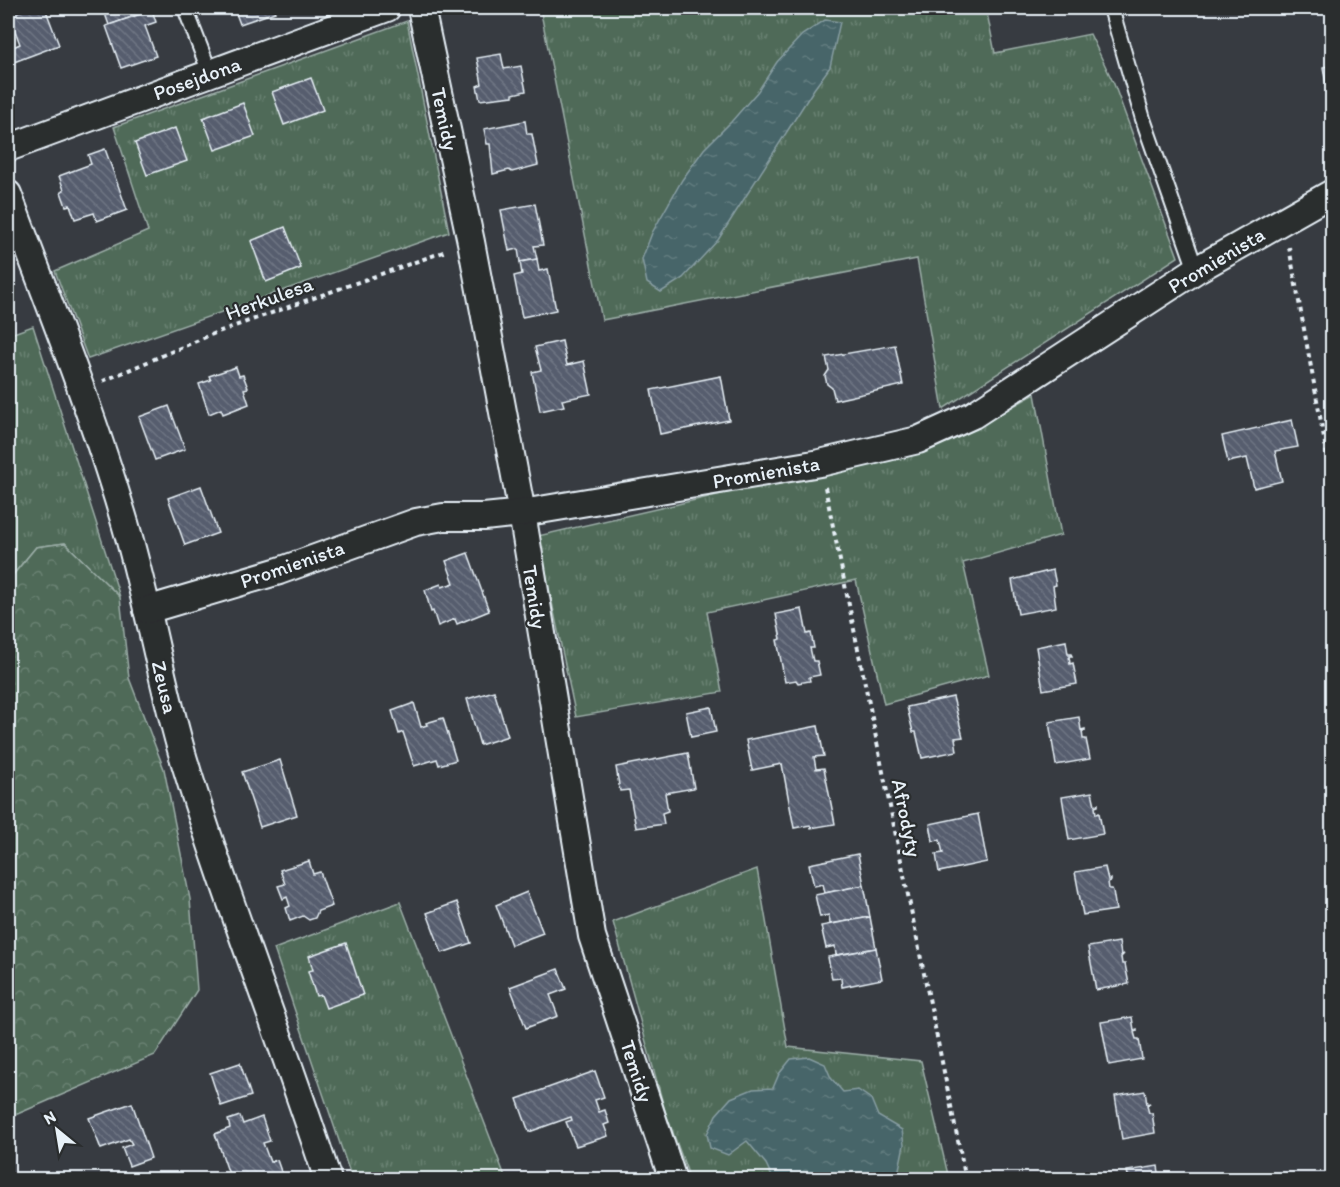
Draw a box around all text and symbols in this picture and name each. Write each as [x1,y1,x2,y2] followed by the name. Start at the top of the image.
[150,51,244,105] street label: Posejdona
[426,85,464,153] street label: Temidy
[1163,221,1269,299] street label: Promienista
[222,271,316,325] street label: Herkulesa
[711,450,821,494] street label: Promienista
[237,535,347,593] street label: Promienista
[518,563,552,631] street label: Temidy
[146,658,184,716] street label: Zeusa
[887,777,927,859] street label: Afrodyty
[615,1037,659,1105] street label: Temidy
[27,1100,87,1160] north arrow
[40,1107,59,1128] text: N

